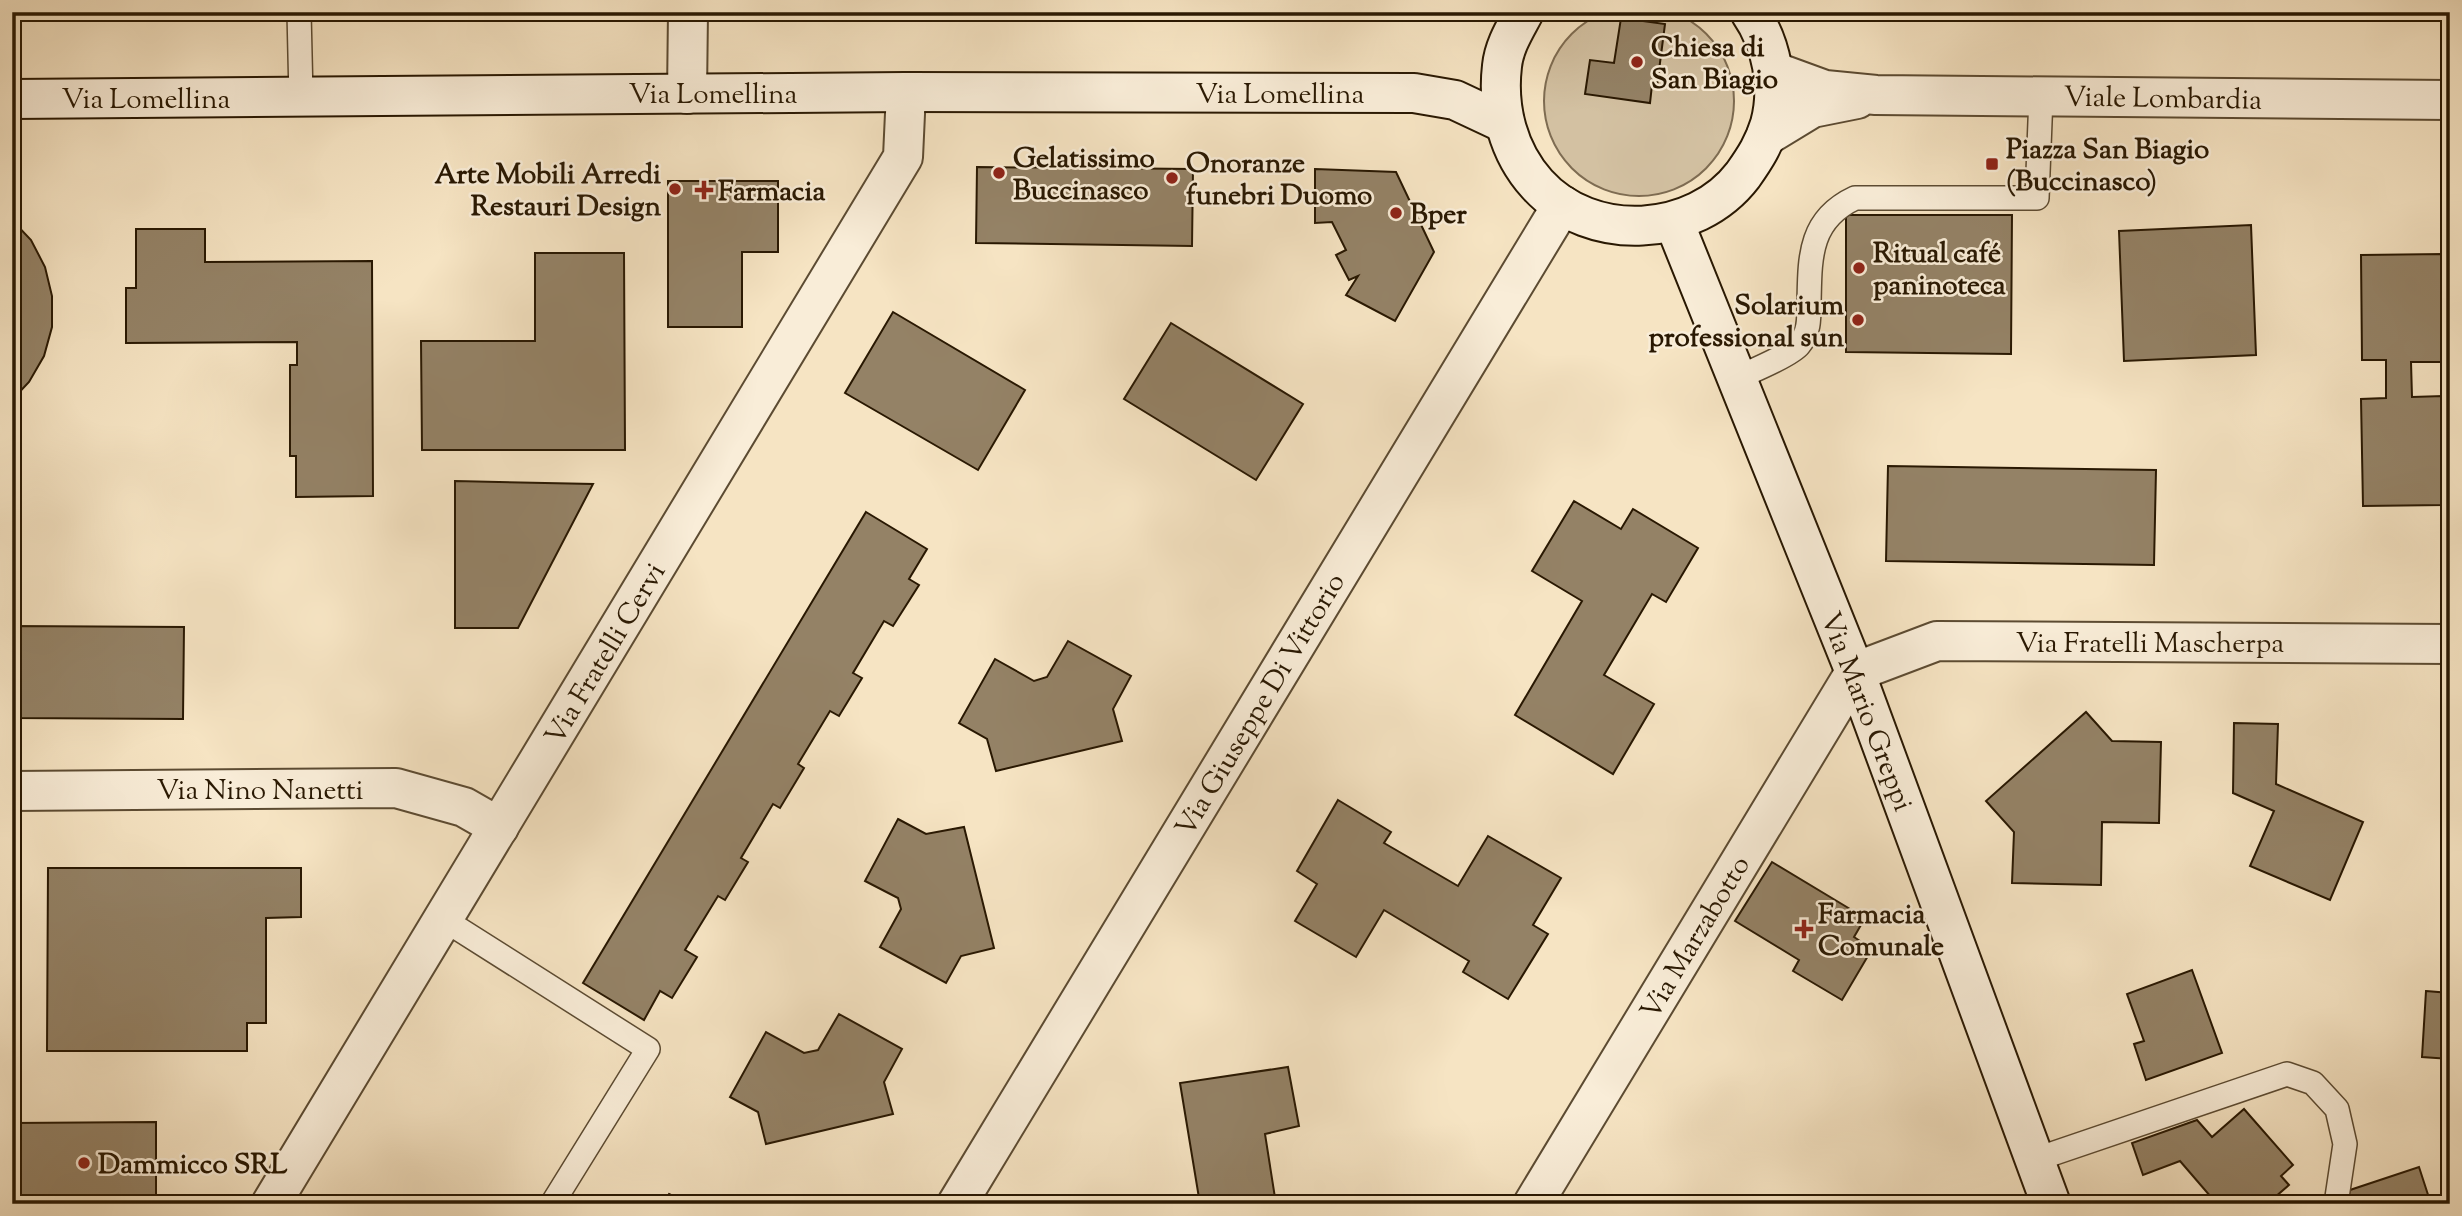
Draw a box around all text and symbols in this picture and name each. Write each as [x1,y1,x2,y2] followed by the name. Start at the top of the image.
[1651,29,1778,101] place label: Chiesa di San Biagio
[1629,54,1645,70] marker: Chiesa di San Biagio
[629,76,797,116] street label: Via Lomellina
[1196,76,1364,116] street label: Via Lomellina
[2063,78,2263,122] street label: Viale Lombardia
[62,81,230,121] street label: Via Lomellina
[2006,131,2209,203] place label: Piazza San Biagio (Buccinasco)
[1013,140,1155,212] place label: Gelatissimo Buccinasco
[1186,145,1372,217] place label: Onoranze funebri Duomo
[434,156,661,228] place label: Arte Mobili Arredi Restauri Design
[1984,156,2000,172] marker: Piazza San Biagio (Buccinasco)
[991,165,1007,181] marker: Gelatissimo Buccinasco
[1164,170,1180,186] marker: Onoranze funebri Duomo
[718,173,825,213] place label: Farmacia
[667,181,683,197] marker: Arte Mobili Arredi Restauri Design
[696,182,712,198] marker: Farmacia
[1410,196,1467,236] place label: Bper
[1388,205,1404,221] marker: Bper
[1873,235,2006,307] place label: Ritual café paninoteca
[1851,260,1867,276] marker: Ritual café paninoteca
[1648,287,1845,359] place label: Solarium professional sun
[1850,312,1866,328] marker: Solarium professional sun
[536,556,677,753] street label: Via Fratelli Cervi
[1167,566,1356,845] street label: Via Giuseppe Di Vittorio
[1809,607,1922,818] street label: Via Mario Greppi
[2016,625,2284,665] street label: Via Fratelli Mascherpa
[157,772,363,812] street label: Via Nino Nanetti
[1632,849,1761,1028] street label: Via Marzabotto
[1818,896,1944,968] place label: Farmacia Comunale
[1796,921,1812,937] marker: Farmacia Comunale
[98,1146,288,1186] place label: Dammicco SRL
[76,1155,92,1171] marker: Dammicco SRL

